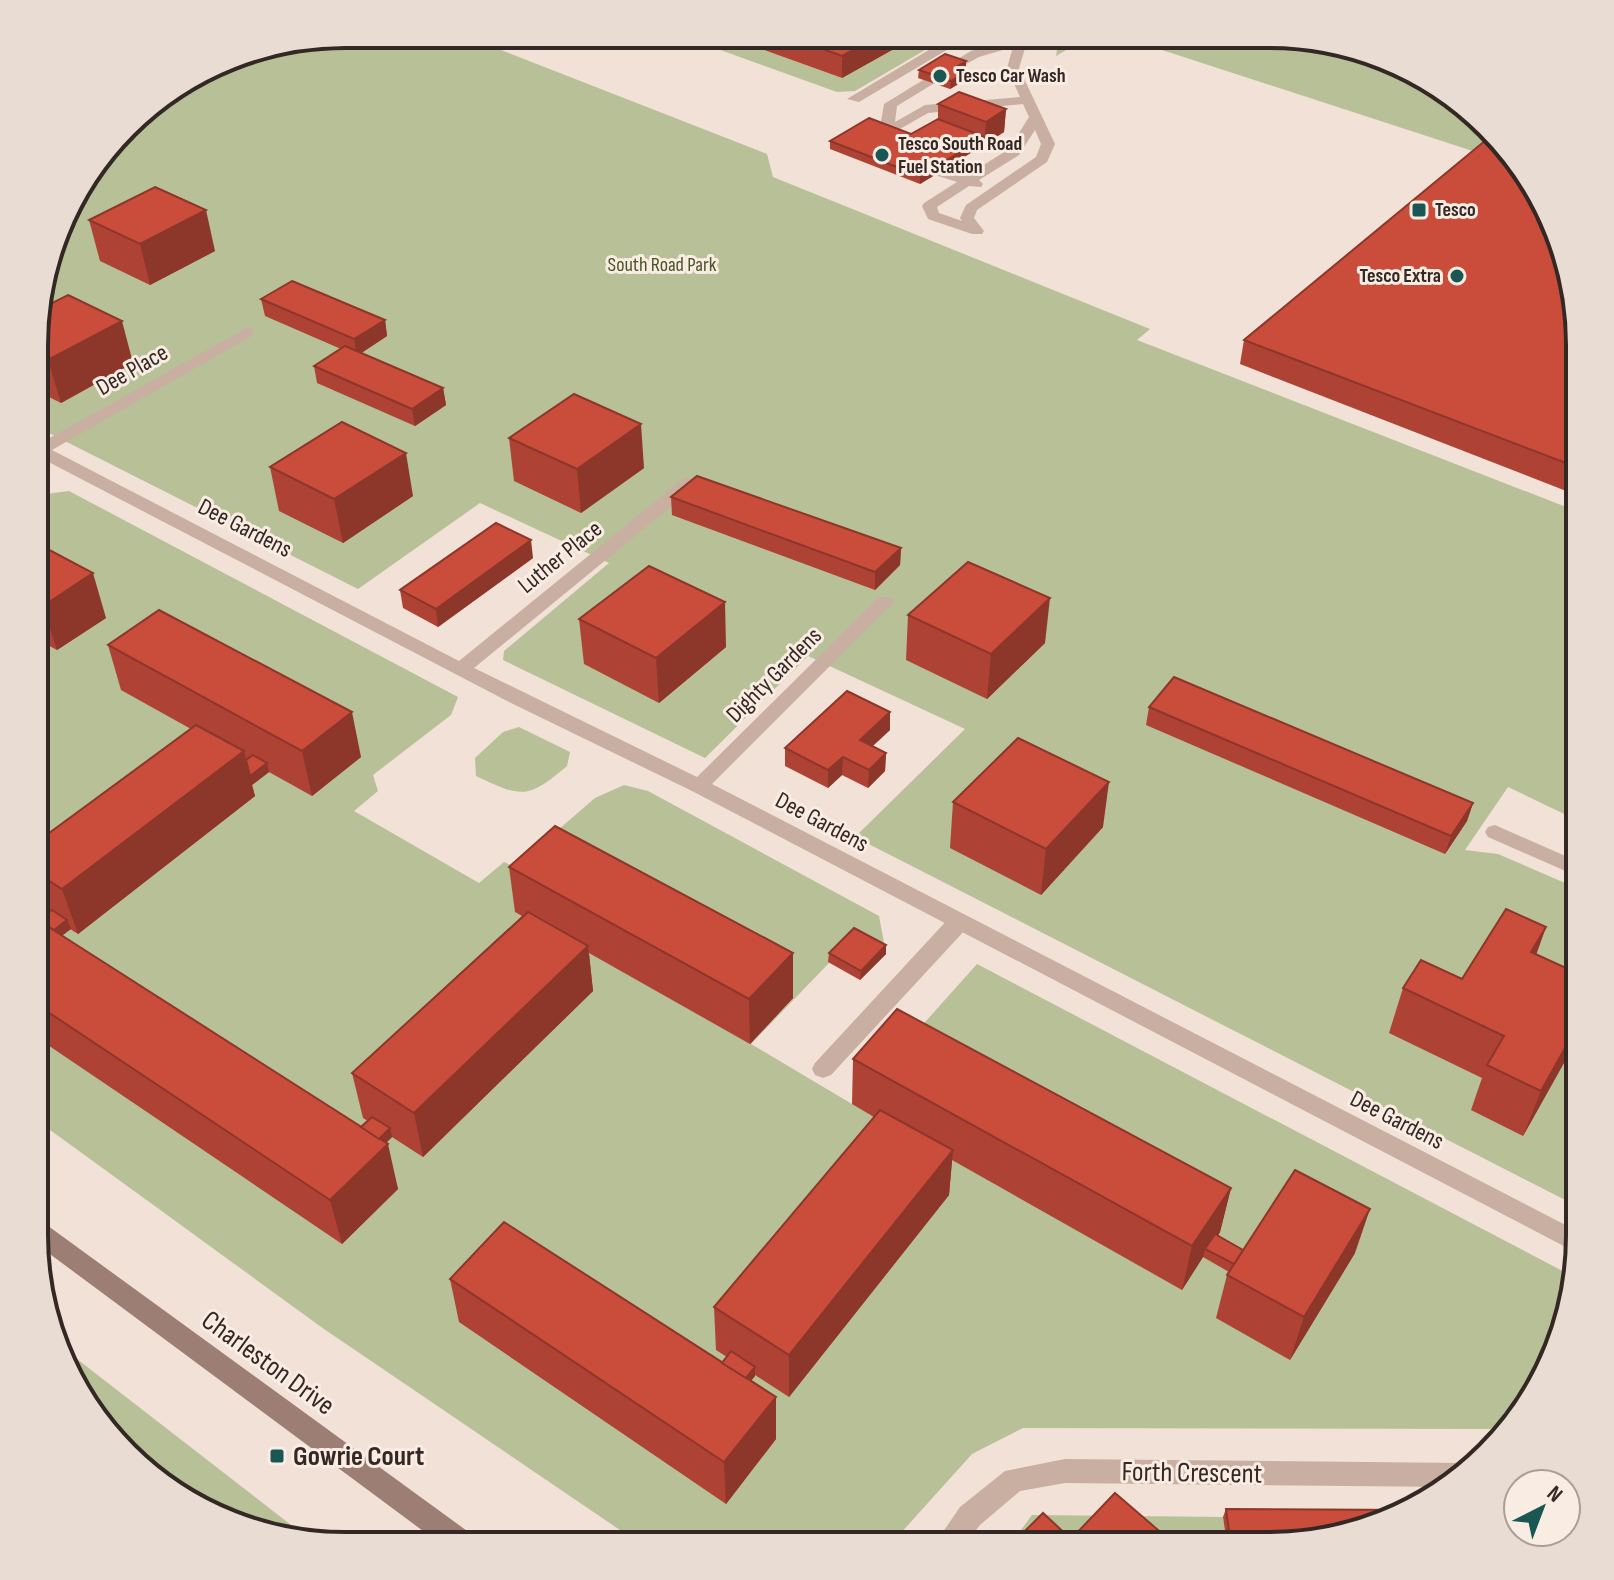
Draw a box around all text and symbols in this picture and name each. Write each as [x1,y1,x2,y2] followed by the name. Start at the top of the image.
[956,64,1066,88] place label: Tesco Car Wash
[931,67,949,85] marker: Tesco Car Wash
[898,132,1022,179] place label: Tesco South Road Fuel Station
[873,146,891,164] marker: Tesco South Road Fuel Station
[1435,198,1476,222] place label: Tesco
[1410,201,1428,219] marker: Tesco
[608,253,717,277] park label: South Road Park
[1359,264,1441,288] place label: Tesco Extra
[1448,267,1466,285] marker: Tesco Extra
[91,338,173,402] street label: Dee Place
[193,492,297,564] street label: Dee Gardens
[512,514,608,600] street label: Luther Place
[720,621,828,729] street label: Dighty Gardens
[771,785,873,859] street label: Dee Gardens
[1345,1084,1449,1156] street label: Dee Gardens
[195,1304,341,1422] street label: Charleston Drive
[293,1440,424,1473] place label: Gowrie Court
[268,1447,286,1465] marker: Gowrie Court
[1121,1455,1263,1491] street label: Forth Crescent
[1502,1468,1582,1548] north arrow
[1541,1480,1568,1508] text: N

